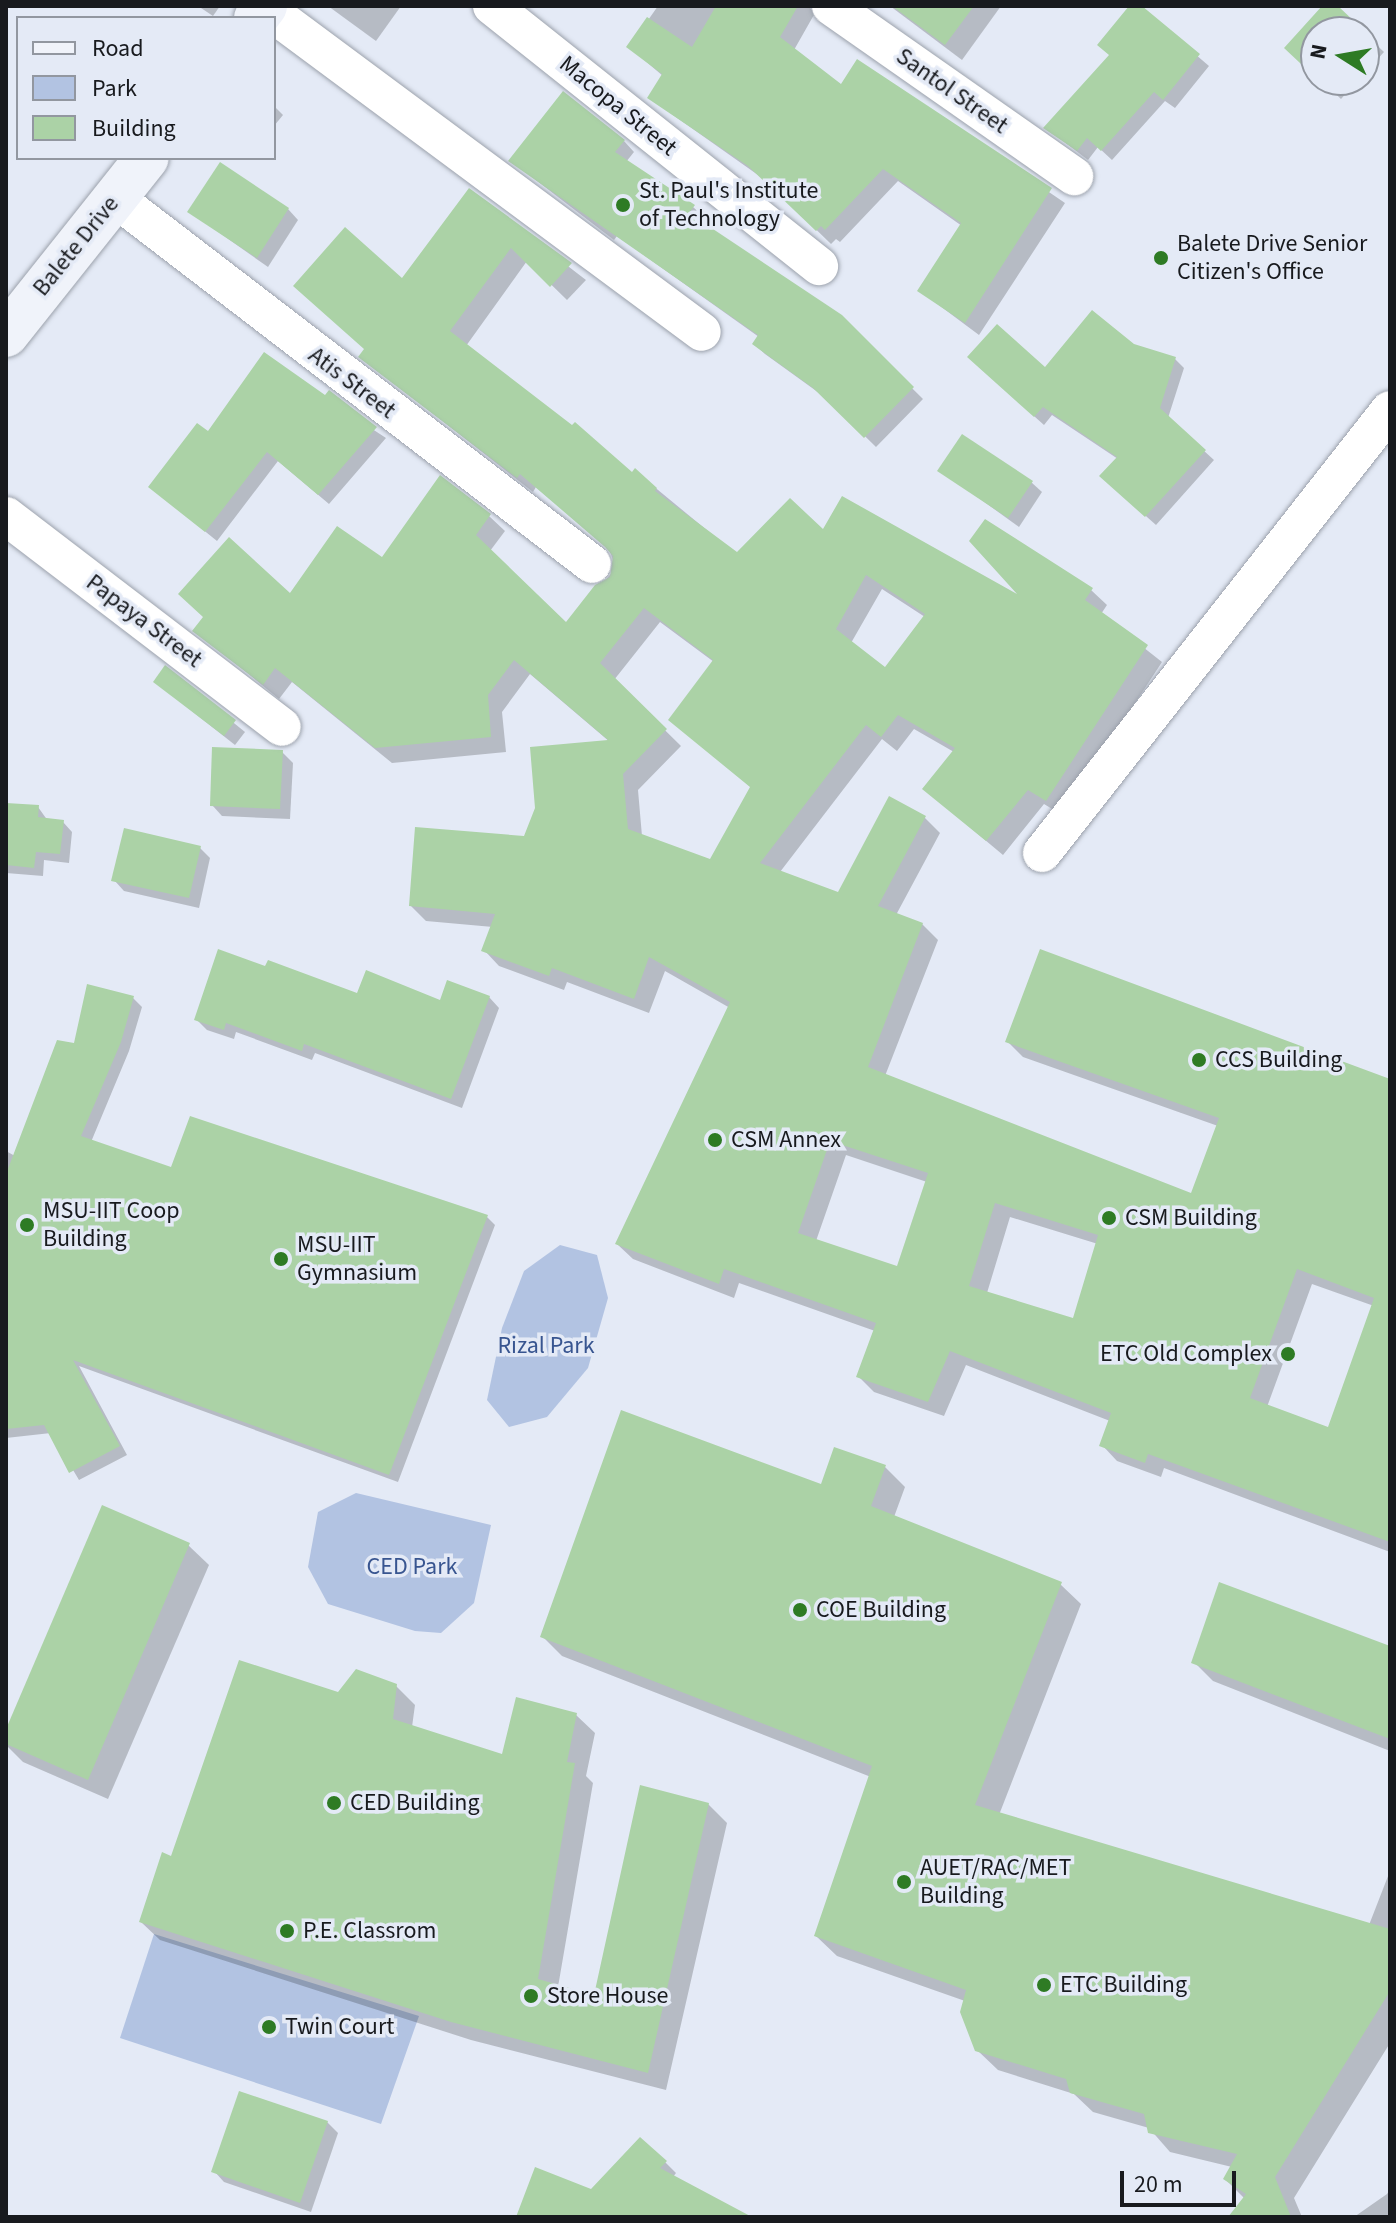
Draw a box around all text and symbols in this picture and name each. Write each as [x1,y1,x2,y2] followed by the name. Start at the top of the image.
[16,16,276,160] legend
[1300,16,1380,96] north arrow
[92,31,144,66] text: Road
[891,42,1013,140] street label: Santol Street
[1301,42,1336,62] text: N
[553,50,683,162] street label: Macopa Street
[92,71,137,106] text: Park
[92,111,176,146] text: Building
[639,177,818,233] place label: St. Paul's Institute of Technology
[27,190,125,302] street label: Balete Drive
[614,196,632,214] marker: St. Paul's Institute of Technology
[1177,230,1367,286] place label: Balete Drive Senior Citizen's Office
[1152,249,1170,267] marker: Balete Drive Senior Citizen's Office
[303,341,401,425] street label: Atis Street
[80,568,208,674] street label: Papaya Street
[1215,1046,1342,1074] place label: CCS Building
[1190,1051,1208,1069] marker: CCS Building
[731,1126,841,1154] place label: CSM Annex
[706,1131,724,1149] marker: CSM Annex
[43,1197,180,1253] place label: MSU-IIT Coop Building
[1125,1204,1257,1232] place label: CSM Building
[1100,1209,1118,1227] marker: CSM Building
[18,1216,36,1234] marker: MSU-IIT Coop Building
[297,1231,417,1287] place label: MSU-IIT Gymnasium
[272,1250,290,1268] marker: MSU-IIT Gymnasium
[497,1332,595,1360] park label: Rizal Park
[1100,1340,1272,1368] place label: ETC Old Complex
[1279,1345,1297,1363] marker: ETC Old Complex
[367,1553,457,1581] park label: CED Park
[816,1596,946,1624] place label: COE Building
[791,1601,809,1619] marker: COE Building
[350,1789,480,1817] place label: CED Building
[325,1794,343,1812] marker: CED Building
[920,1854,1071,1910] place label: AUET/RAC/MET Building
[895,1873,913,1891] marker: AUET/RAC/MET Building
[303,1917,436,1945] place label: P.E. Classrom
[278,1922,296,1940] marker: P.E. Classrom
[1060,1971,1187,1999] place label: ETC Building
[1035,1976,1053,1994] marker: ETC Building
[547,1982,669,2010] place label: Store House
[522,1987,540,2005] marker: Store House
[285,2013,394,2041] place label: Twin Court
[260,2018,278,2036] marker: Twin Court
[1124,2155,1240,2205] scale bar
[1134,2167,1183,2202] text: 20 m

